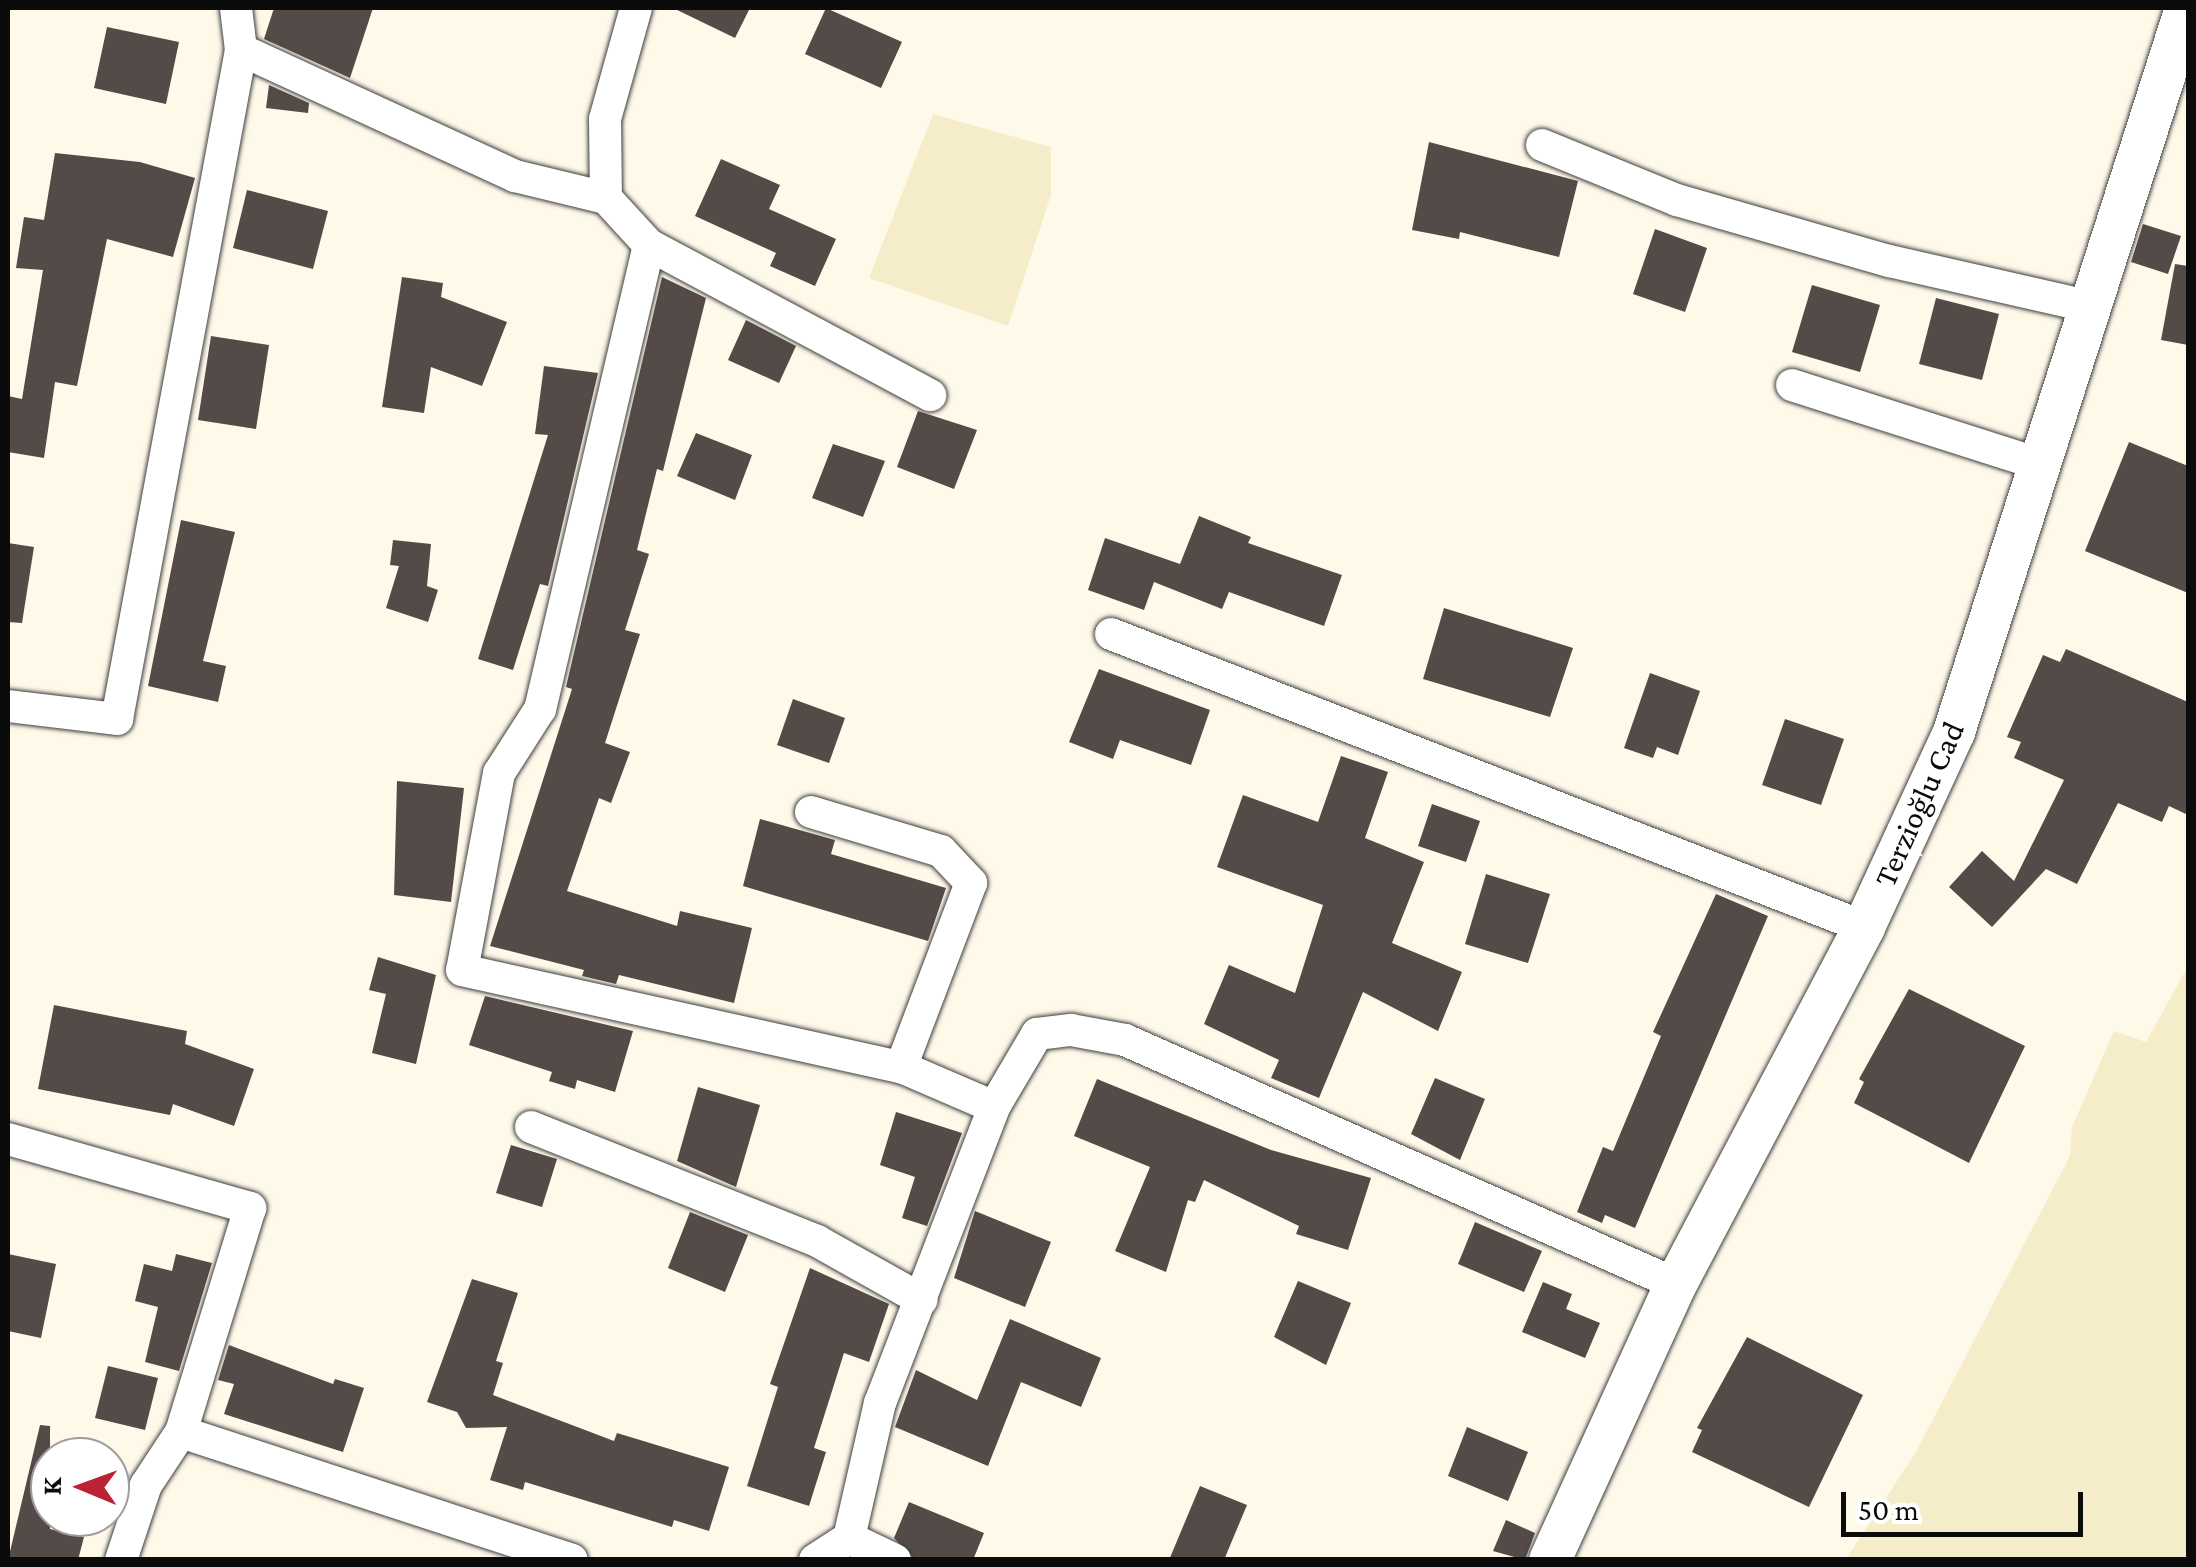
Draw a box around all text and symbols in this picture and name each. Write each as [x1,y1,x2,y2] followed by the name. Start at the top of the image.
[1866,716,1972,892] street label: Terzioğlu Cad
[30,1437,130,1537] north arrow
[1846,1472,2088,1534] scale bar
[36,1477,67,1496] text: K
[1858,1493,1919,1526] text: 50 m

